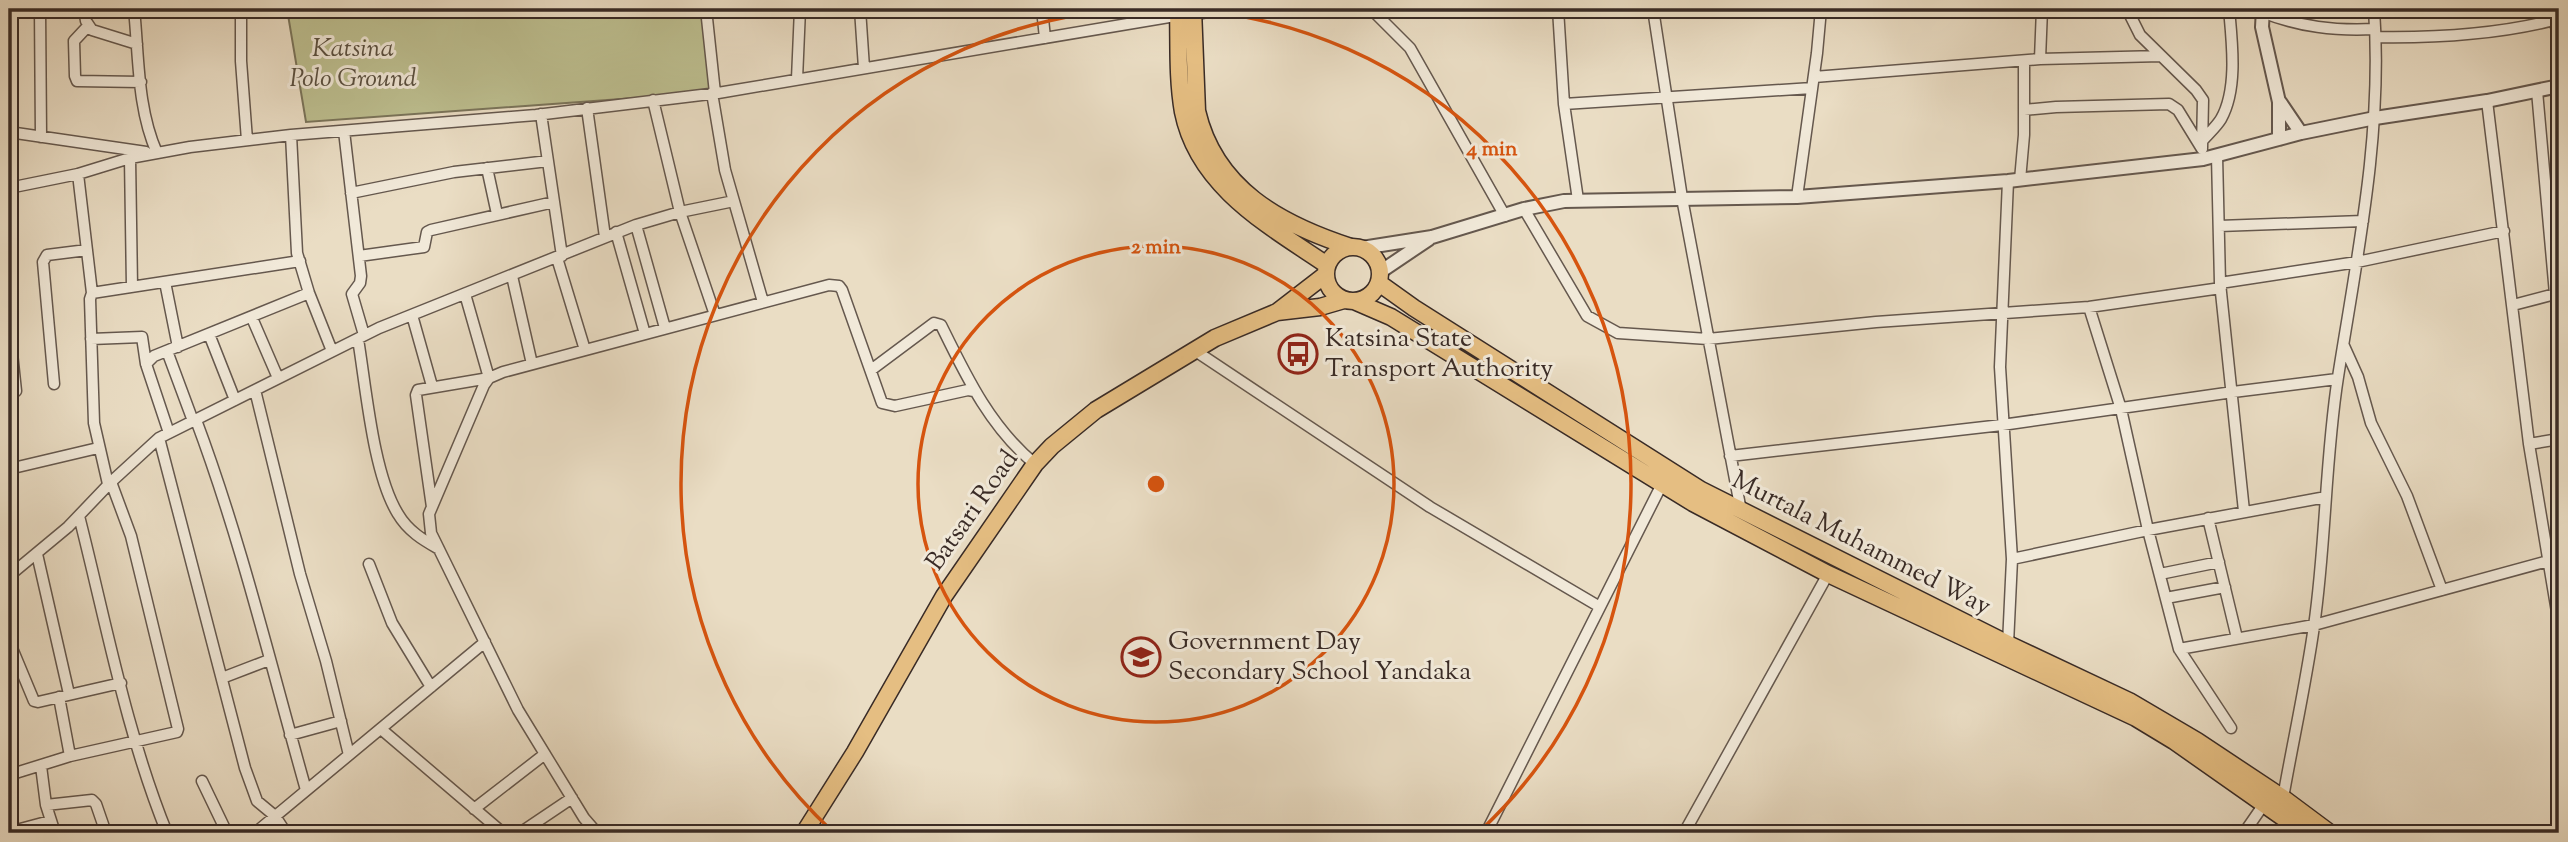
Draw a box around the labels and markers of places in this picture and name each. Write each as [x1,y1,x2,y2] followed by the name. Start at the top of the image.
[1325,321,1553,388] place label: Katsina State Transport Authority
[1277,333,1319,375] bus stop icon: Katsina State Transport Authority
[1144,472,1168,496] centre of rings
[1168,624,1471,691] place label: Government Day Secondary School Yandaka
[1120,636,1162,678] school or university icon: Government Day Secondary School Yandaka

